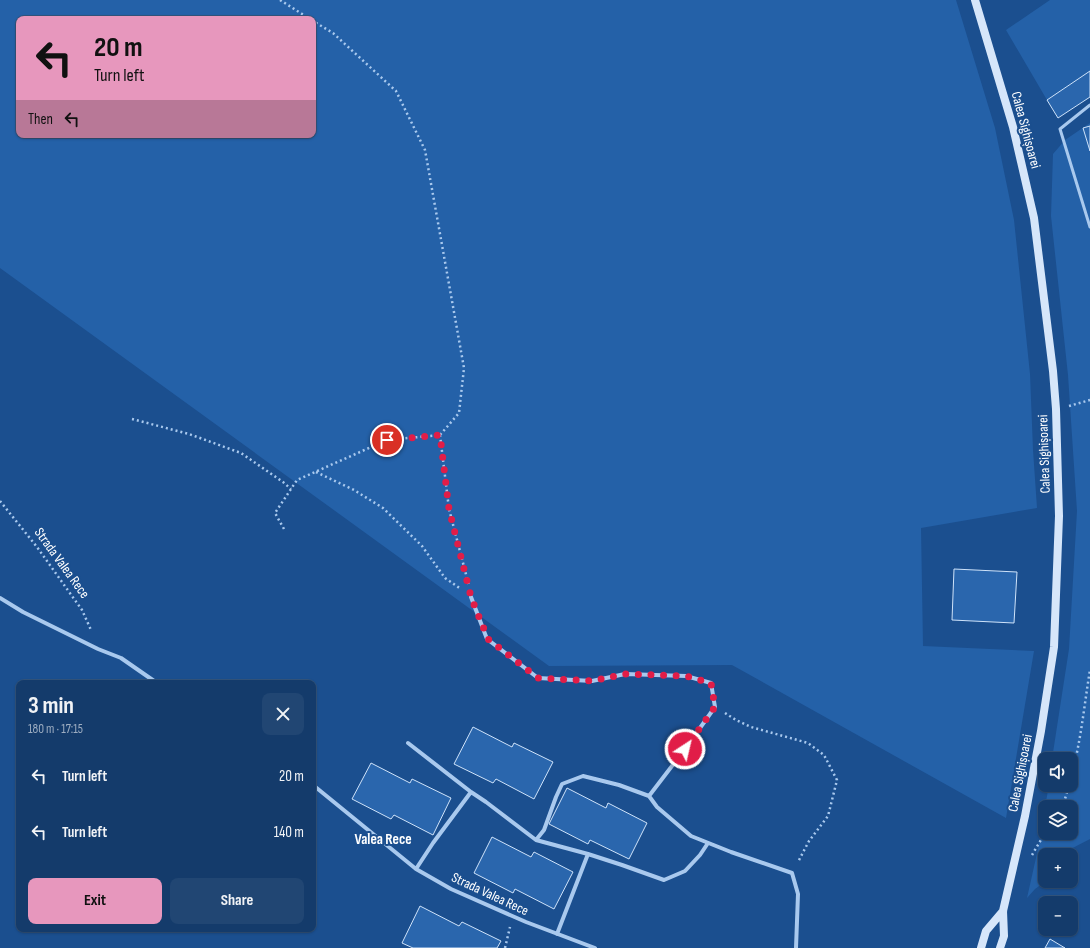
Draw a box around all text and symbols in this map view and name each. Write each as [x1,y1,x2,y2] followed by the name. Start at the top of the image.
[94,31,143,64] text: 20 m
[28,32,80,84] icon: left
[94,65,145,86] text: Turn left
[1008,90,1044,170] street label: Calea Sighișoarei
[61,108,83,130] icon: left
[28,110,53,129] text: Then
[1034,414,1054,494] street label: Calea Sighișoarei
[370,423,404,457] pin
[376,429,398,451] icon: arrive
[31,524,93,602] street label: Strada Valea Rece
[28,691,74,720] text: 3 min
[262,693,304,735] button: close
[28,721,83,737] text: 180 m · 17:15
[664,728,706,770] position arrow
[1004,733,1036,813] street label: Calea Sighișoarei
[1038,752,1078,936] map controls
[1038,752,1078,792] button: sound
[28,765,50,787] icon: left
[62,767,107,786] text: Turn left
[279,767,304,786] text: 20 m
[1038,800,1078,840] button: layers
[28,821,50,843] icon: left
[62,823,107,842] text: Turn left
[274,823,304,842] text: 140 m
[354,830,412,849] district label: Valea Rece
[1038,848,1078,888] button: +
[449,869,531,919] street label: Strada Valea Rece
[28,878,162,924] button: Exit
[170,878,304,924] button: Share
[1038,896,1078,936] button: −

